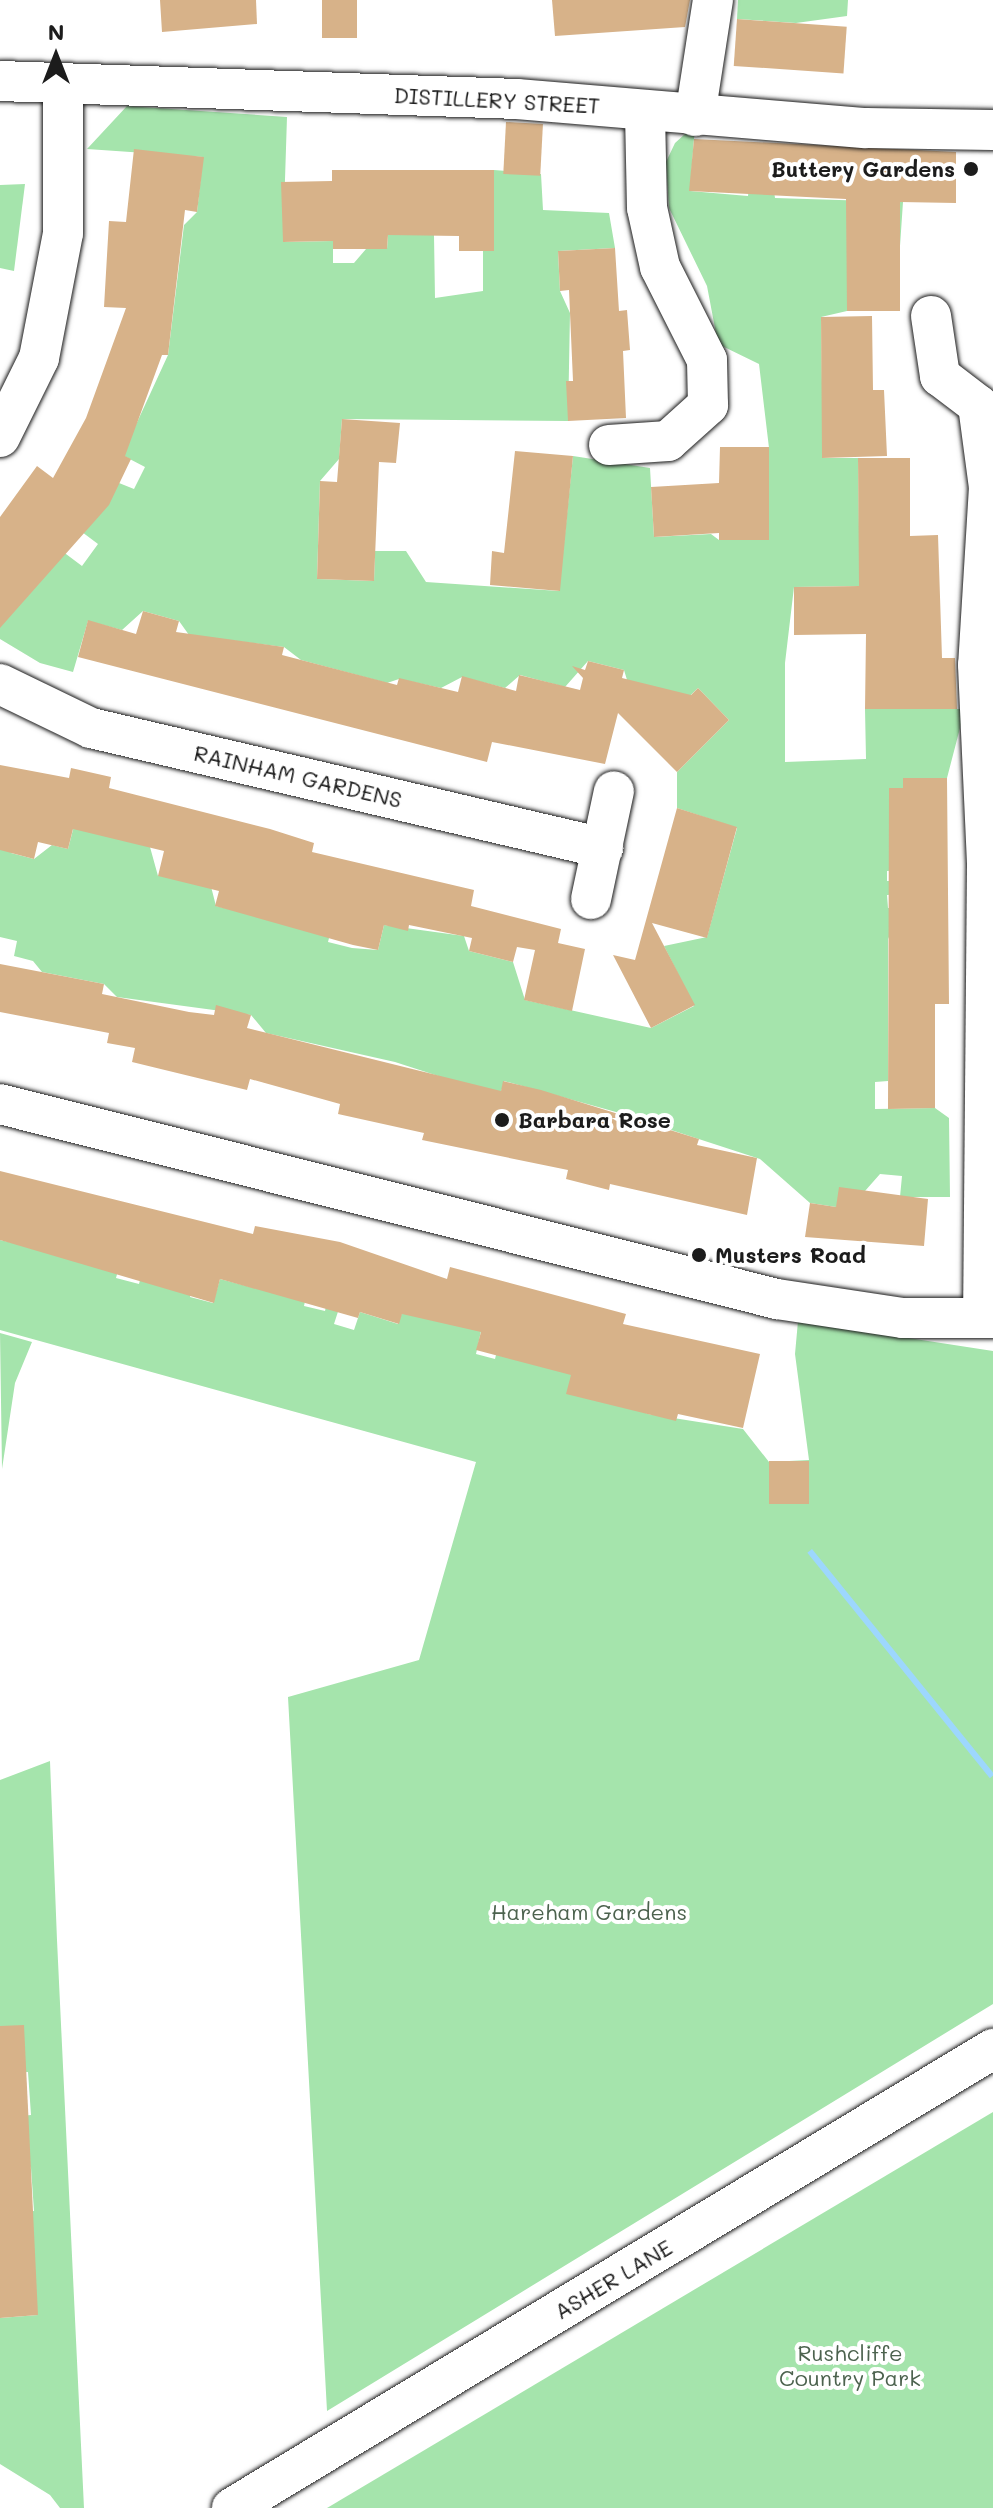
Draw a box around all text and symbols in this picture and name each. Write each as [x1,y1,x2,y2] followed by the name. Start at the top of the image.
[16,16,96,96] north arrow
[48,17,64,46] text: N
[393,81,601,119] street label: DISTILLERY STREET
[771,156,955,182] place label: Buttery Gardens
[962,160,980,178] marker: Buttery Gardens
[191,739,405,813] street label: RAINHAM GARDENS
[518,1107,671,1133] place label: Barbara Rose
[493,1111,511,1129] marker: Barbara Rose
[715,1242,866,1268] place label: Musters Road
[690,1246,708,1264] marker: Musters Road
[491,1899,687,1925] park label: Hareham Gardens
[549,2234,677,2324] street label: ASHER LANE
[779,2339,921,2390] park label: Rushcliffe Country Park

